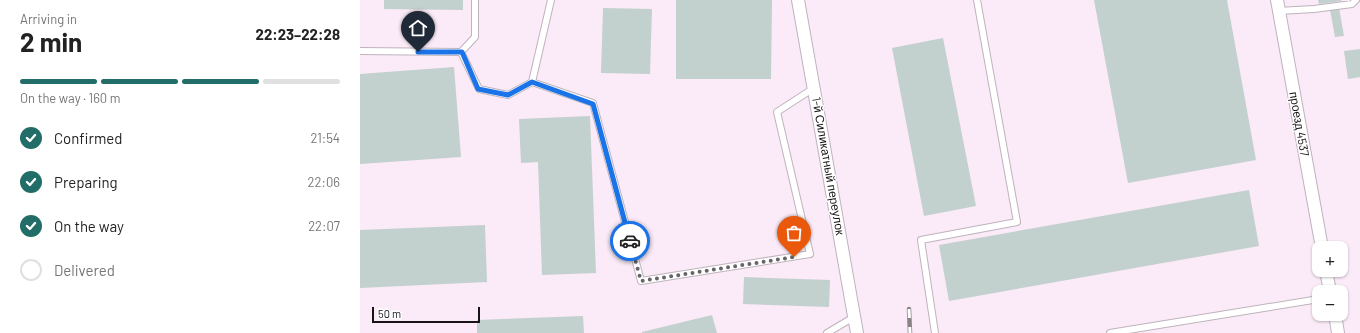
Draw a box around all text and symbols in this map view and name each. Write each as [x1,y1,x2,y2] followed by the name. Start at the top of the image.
[20,11,77,27] text: Arriving in
[401,11,435,52] pin
[407,17,429,39] icon: home
[256,25,340,43] text: 22:23–22:28
[20,26,82,57] text: 2 min
[20,90,121,106] text: On the way · 160 m
[1286,90,1313,158] street label: проезд 4537
[809,96,848,237] street label: 1-й Силикатный переулок
[20,127,42,149] icon: check
[54,129,122,147] text: Confirmed
[310,130,340,146] text: 21:54
[20,171,42,193] icon: check
[54,173,118,191] text: Preparing
[308,174,340,190] text: 22:06
[20,215,42,237] icon: check
[777,216,811,257] pin
[54,217,124,235] text: On the way
[308,218,340,234] text: 22:07
[610,221,650,261] courier
[783,222,805,244] icon: bag
[619,230,641,252] icon: car
[1312,241,1348,321] map controls
[1312,241,1348,277] button: +
[54,261,115,279] text: Delivered
[1312,285,1348,321] button: −
[372,305,480,324] scale bar
[378,307,401,320] text: 50 m

